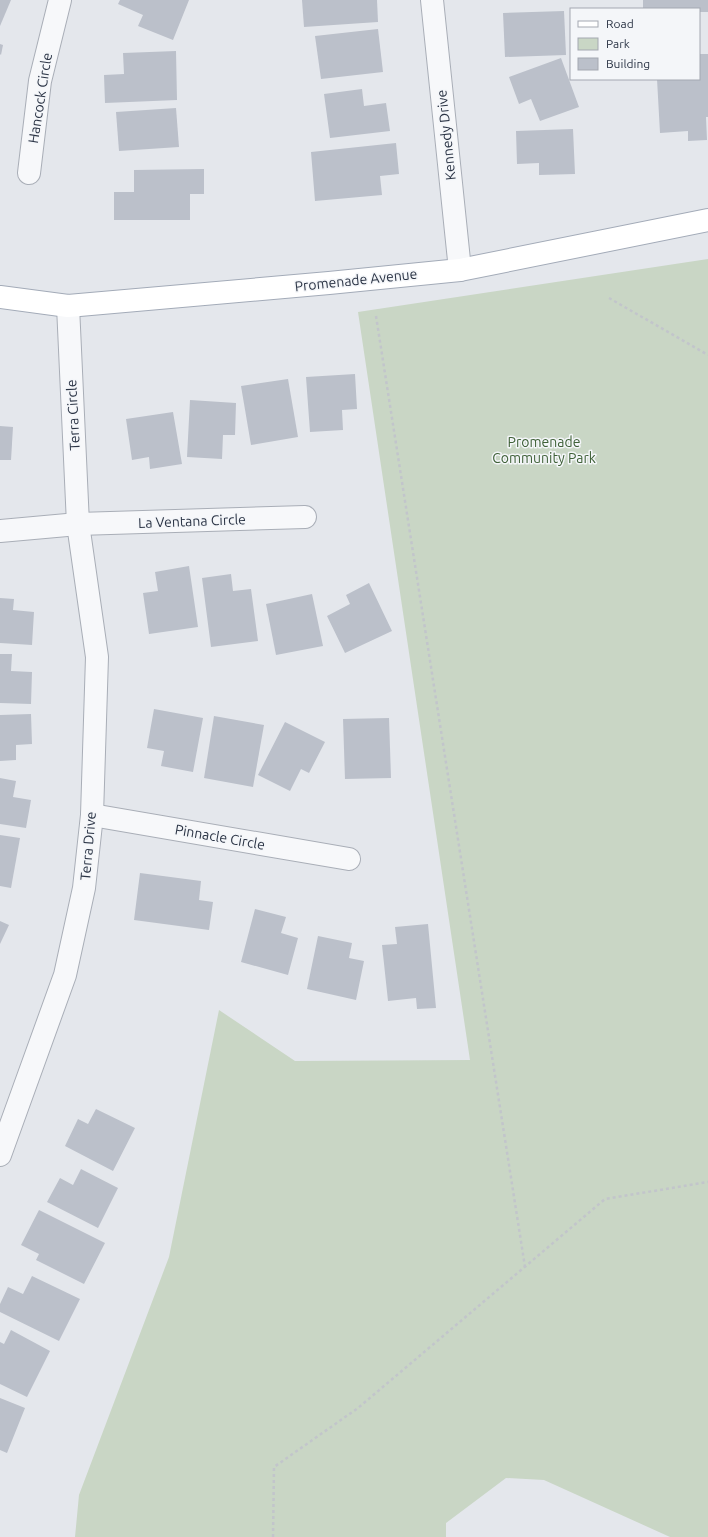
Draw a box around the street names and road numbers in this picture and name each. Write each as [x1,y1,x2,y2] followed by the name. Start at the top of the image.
[25,52,55,144] street label: Hancock Circle
[433,89,459,181] street label: Kennedy Drive
[294,266,418,294] street label: Promenade Avenue
[63,379,83,451] street label: Terra Circle
[138,511,246,531] street label: La Ventana Circle
[77,811,99,881] street label: Terra Drive
[174,821,266,853] street label: Pinnacle Circle

